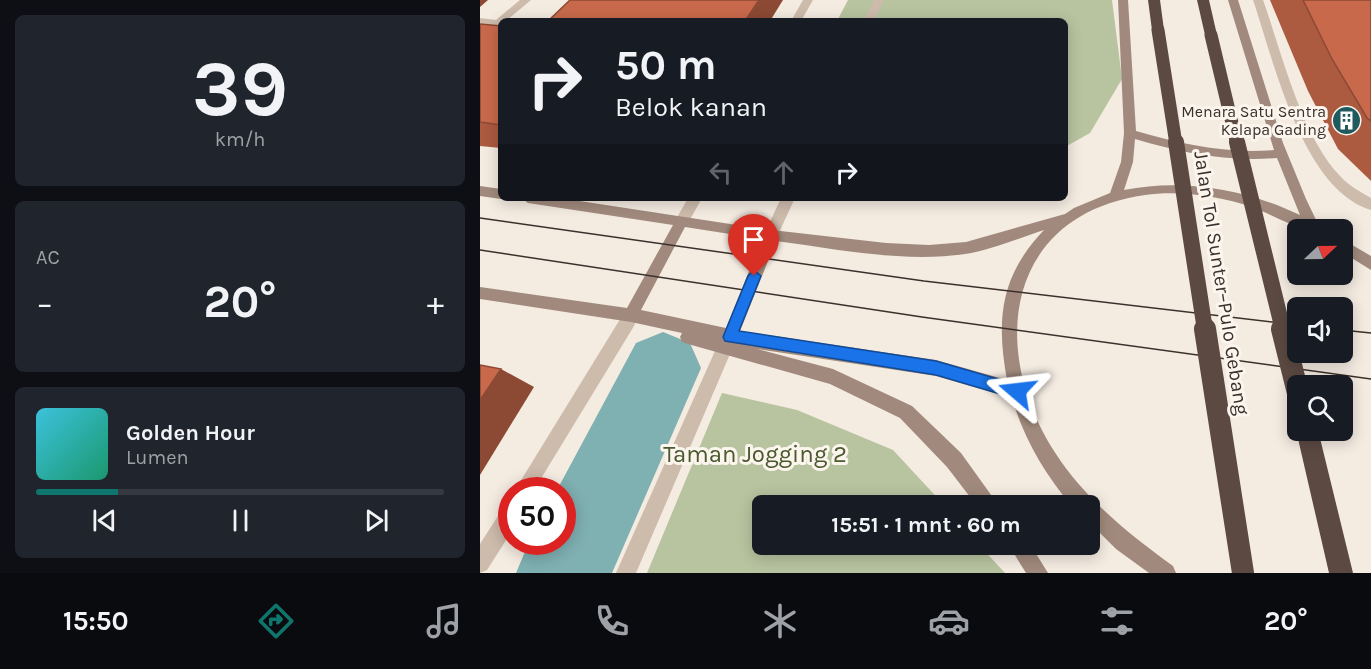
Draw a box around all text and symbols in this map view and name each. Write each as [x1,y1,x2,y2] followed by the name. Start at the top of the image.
[615,40,717,90] text: 50 m
[516,42,594,120] icon: right
[192,43,288,135] text: 39
[615,91,767,123] text: Belok kanan
[1181,102,1326,139] place label: Menara Satu Sentra Kelapa Gading
[1331,104,1363,136] building icon: Menara Satu Sentra Kelapa Gading
[215,128,265,151] text: km/h
[1189,150,1254,417] street label: Jalan Tol Sunter–Pulo Gebang
[704,156,737,189] icon: left
[767,156,800,189] icon: ahead
[830,156,863,189] icon: right
[728,214,779,276] pin
[1287,219,1353,285] north arrow
[1287,219,1353,441] map controls
[737,223,770,256] icon: arrive
[36,246,60,269] text: AC
[203,276,277,328] text: 20°
[36,284,53,322] text: −
[427,284,444,322] text: +
[1287,297,1353,363] button: sound
[985,359,1049,423] position arrow
[1287,375,1353,441] button: search
[126,420,255,446] text: Golden Hour
[663,440,847,468] park label: Taman Jogging 2
[126,446,189,469] text: Lumen
[498,477,576,555] speed limit sign: 50
[88,504,121,537] icon: previous
[224,504,257,537] icon: pause
[360,504,393,537] icon: next
[831,512,1021,538] text: 15:51 · 1 mnt · 60 m
[255,600,297,642] icon: directions
[423,600,465,642] icon: music
[591,600,633,642] icon: phone
[759,600,801,642] icon: climate
[928,600,970,642] icon: car
[1096,600,1138,642] icon: filters
[63,605,129,637] text: 15:50
[1264,605,1308,637] text: 20°

